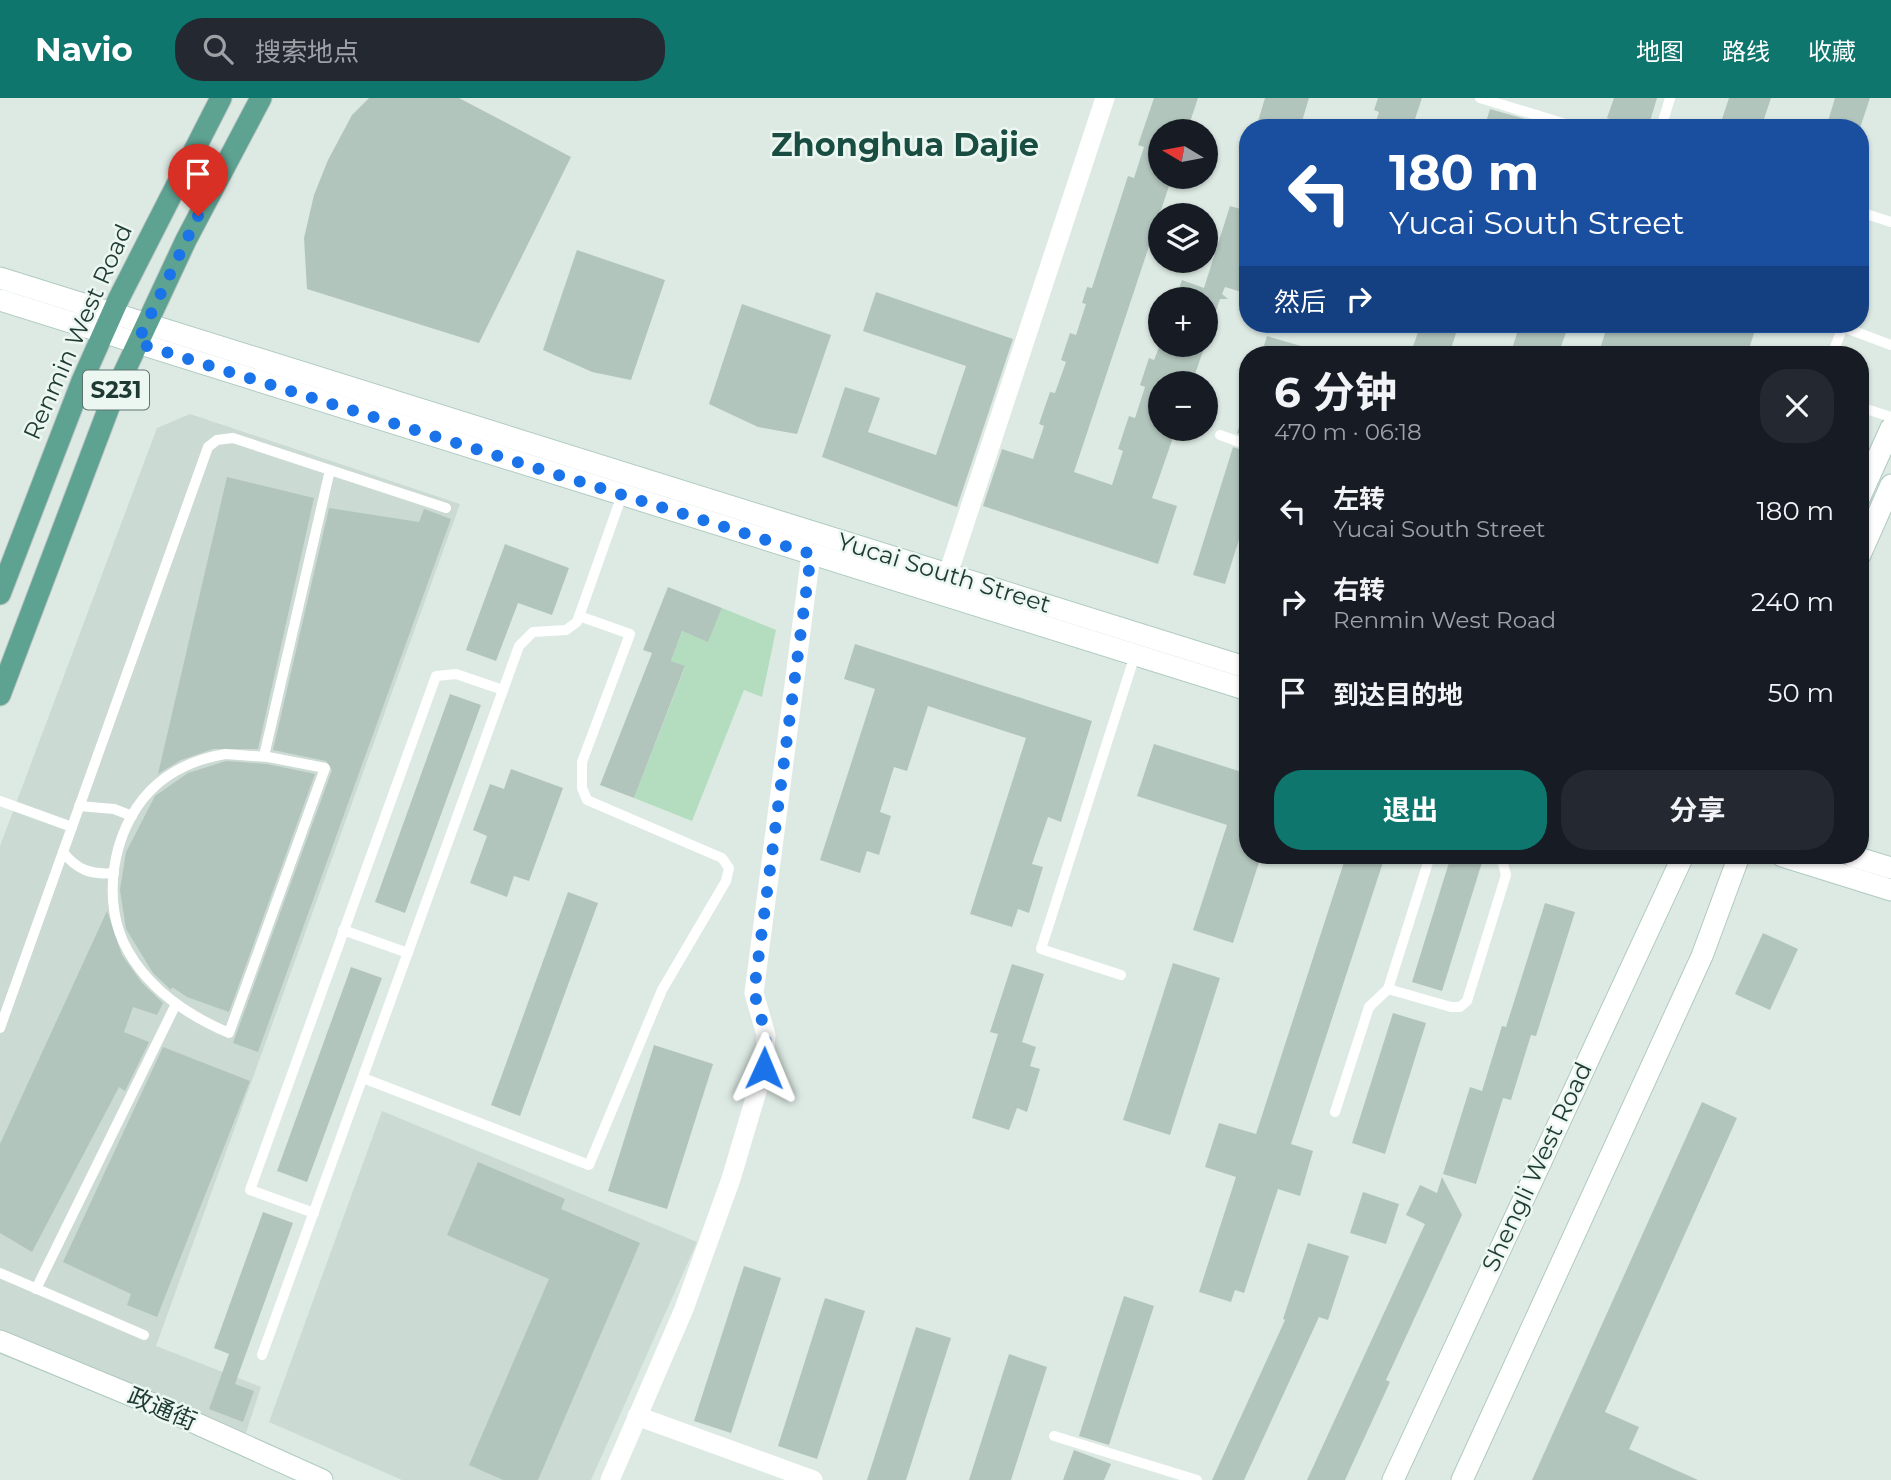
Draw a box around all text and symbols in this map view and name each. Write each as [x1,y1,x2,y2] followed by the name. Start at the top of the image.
[175,18,665,81] search box
[35,29,133,69] text: Navio
[199,30,237,68] icon: search
[255,36,359,68] text: 搜索地点
[1636,37,1684,66] text: 地图
[1722,37,1770,66] text: 路线
[1808,37,1856,66] text: 收藏
[1148,119,1218,189] north arrow
[1148,119,1218,441] map controls
[771,125,1039,164] district label: Zhonghua Dajie
[1389,143,1539,202] text: 180 m
[168,144,228,216] pin
[1274,147,1365,238] icon: left
[179,155,217,193] icon: arrive
[1148,203,1218,273] button: layers
[1389,203,1685,242] text: Yucai South Street
[17,220,138,444] street label: Renmin West Road
[1340,280,1378,318] icon: right
[1274,286,1326,318] text: 然后
[1148,287,1218,357] button: +
[1274,366,1397,418] text: 6 分钟
[1760,369,1834,443] button: close
[83,370,149,410] road number: S231
[1148,371,1218,441] button: −
[1274,418,1422,446] text: 470 m · 06:18
[1333,483,1385,515] text: 左转
[1274,492,1312,530] icon: left
[1756,495,1834,527] text: 180 m
[1333,515,1545,543] text: Yucai South Street
[834,526,1055,619] street label: Yucai South Street
[1333,574,1385,606] text: 右转
[1274,583,1312,621] icon: right
[1751,586,1834,618] text: 240 m
[1333,606,1556,634] text: Renmin West Road
[1274,674,1312,712] icon: arrive
[1768,677,1834,709] text: 50 m
[1333,679,1463,711] text: 到达目的地
[1274,770,1547,850] button: 退出
[1561,770,1834,850] button: 分享
[727,1031,801,1105] position arrow
[1475,1057,1598,1276] street label: Shengli West Road
[123,1381,201,1436] street label: 政通街

